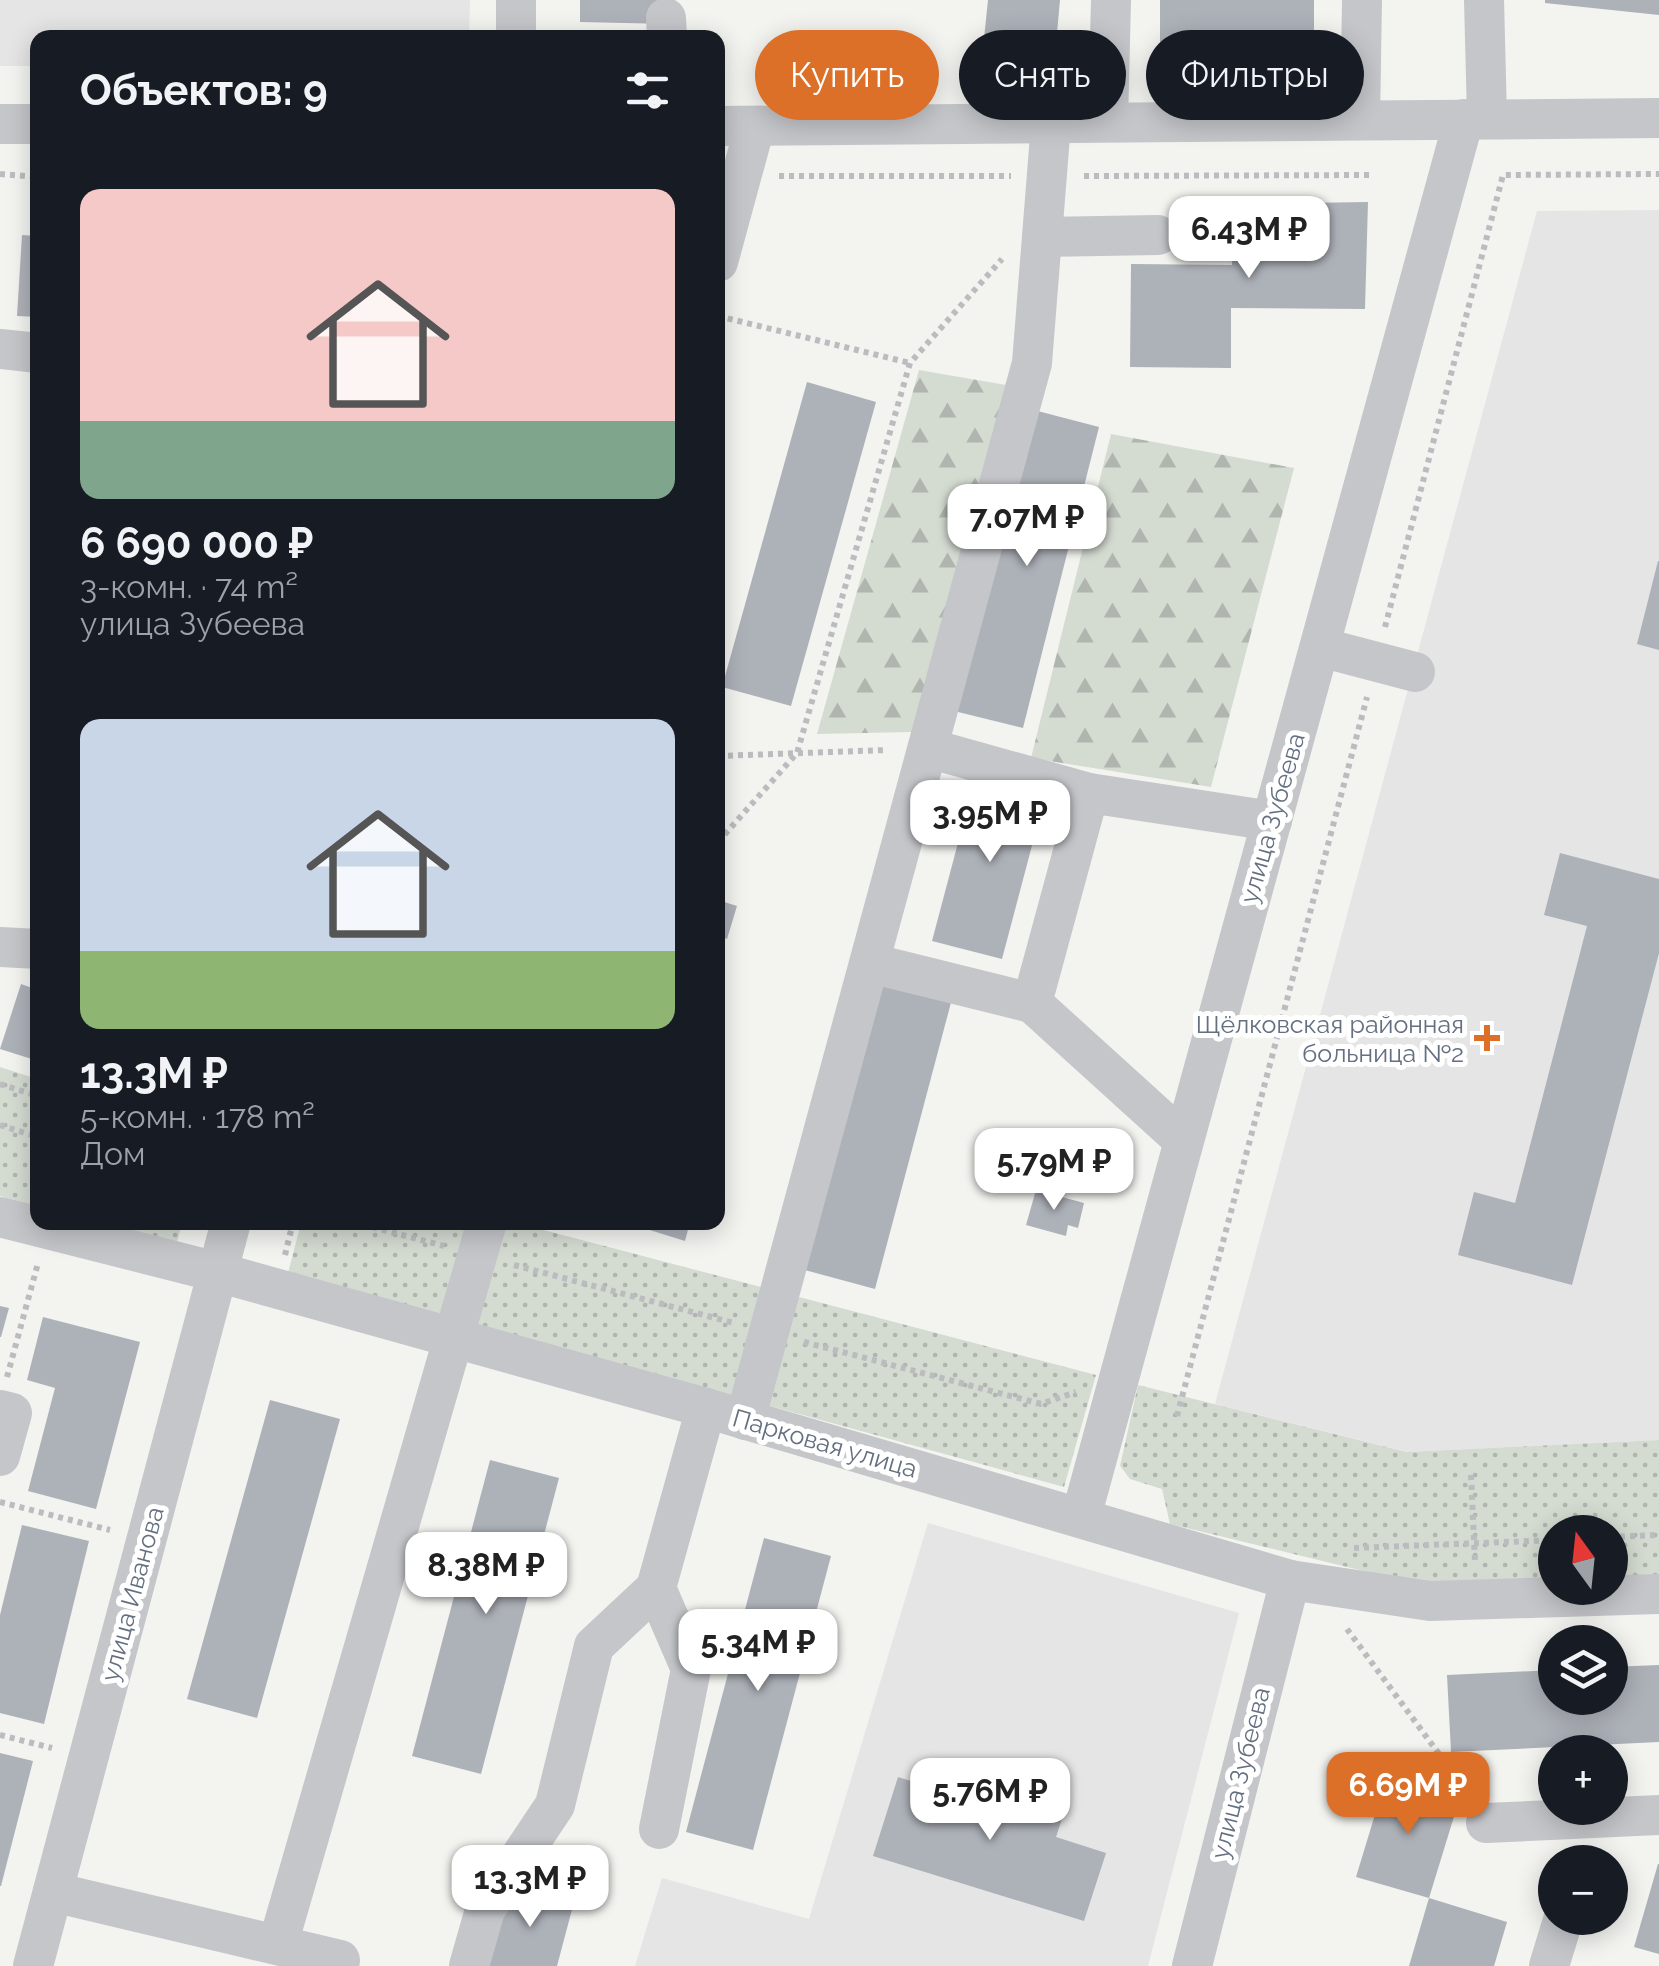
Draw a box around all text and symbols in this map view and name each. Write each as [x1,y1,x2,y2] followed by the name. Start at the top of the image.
[755,30,939,120] chip: Купить
[959,30,1126,120] chip: Снять
[1146,30,1364,120] chip: Фильтры
[620,63,675,118] icon: filters
[80,66,328,115] text: Объектов: 9
[1157,196,1341,281] pin: 6.43M ₽
[1191,210,1307,247] text: 6.43M ₽
[288,254,468,434] icon: home
[935,484,1119,569] pin: 7.07M ₽
[970,498,1084,535] text: 7.07M ₽
[80,519,314,568] text: 6 690 000 ₽
[80,568,298,605] text: 3-комн. · 74 m²
[80,605,305,642] text: улица Зубеева
[1233,729,1311,907] street label: улица Зубеева
[898,780,1082,865] pin: 3.95M ₽
[288,784,468,964] icon: home
[932,794,1048,831] text: 3.95M ₽
[1196,1009,1464,1068] place label: Щёлковская районная больница №2
[1474,1025,1500,1051] marker: Щёлковская районная больница №2
[80,1049,228,1098] text: 13.3M ₽
[80,1098,315,1135] text: 5-комн. · 178 m²
[962,1128,1146,1213] pin: 5.79M ₽
[80,1135,145,1172] text: Дом
[996,1142,1112,1179] text: 5.79M ₽
[729,1402,921,1484] street label: Парковая улица
[94,1503,170,1685] street label: улица Иванова
[1538,1515,1628,1605] north arrow
[1538,1515,1628,1935] map controls
[394,1532,578,1617] pin: 8.38M ₽
[427,1546,545,1583] text: 8.38M ₽
[666,1609,850,1694] pin: 5.34M ₽
[700,1623,816,1660] text: 5.34M ₽
[1538,1625,1628,1715] button: layers
[1204,1684,1276,1862] street label: улица Зубеева
[1538,1735,1628,1825] button: +
[1316,1752,1500,1837] pin: 6.69M ₽
[898,1758,1082,1843] pin: 5.76M ₽
[1349,1766,1467,1803] text: 6.69M ₽
[932,1772,1048,1809] text: 5.76M ₽
[438,1845,622,1930] pin: 13.3M ₽
[1538,1845,1628,1935] button: −
[474,1859,586,1896] text: 13.3M ₽

